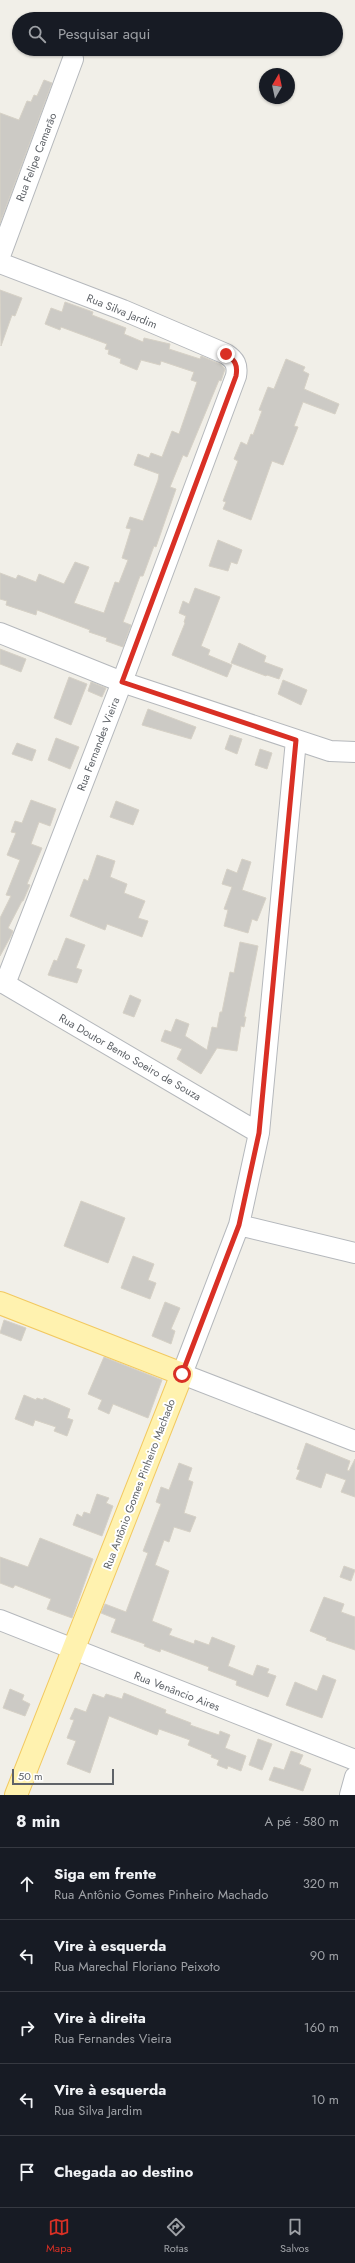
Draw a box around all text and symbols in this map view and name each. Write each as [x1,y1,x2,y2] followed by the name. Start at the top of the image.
[12,12,343,56] search box
[26,23,48,45] icon: search
[58,23,150,45] text: Pesquisar aqui
[259,68,295,104] north arrow
[12,110,60,204] street label: Rua Felipe Camarão
[84,290,160,332] street label: Rua Silva Jardim
[217,345,235,363] route end
[73,695,123,793] street label: Rua Fernandes Vieira
[56,1010,204,1104] street label: Rua Doutor Bento Soeiro de Souza
[173,1365,191,1383] route start
[99,1396,179,1572] street label: Rua Antônio Gomes Pinheiro Machado
[132,1667,223,1715] street label: Rua Venâncio Aires
[12,1767,114,1786] scale bar
[18,1768,43,1784] text: 50 m
[16,1809,60,1833] text: 8 min
[264,1812,339,1831] text: A pé · 580 m
[54,1863,156,1885] text: Siga em frente
[16,1873,38,1895] icon: ahead
[303,1874,339,1893] text: 320 m
[54,1885,268,1904] text: Rua Antônio Gomes Pinheiro Machado
[54,1935,166,1957] text: Vire à esquerda
[16,1945,38,1967] icon: left
[310,1946,339,1965] text: 90 m
[54,1957,220,1976] text: Rua Marechal Floriano Peixoto
[54,2007,146,2029] text: Vire à direita
[16,2017,38,2039] icon: right
[304,2018,339,2037] text: 160 m
[54,2029,171,2048] text: Rua Fernandes Vieira
[54,2079,166,2101] text: Vire à esquerda
[16,2089,38,2111] icon: left
[311,2090,339,2109] text: 10 m
[54,2101,142,2120] text: Rua Silva Jardim
[16,2161,38,2183] icon: arrive
[54,2161,193,2183] text: Chegada ao destino
[46,2216,72,2256] tab: Mapa
[164,2216,188,2256] tab: Rotas
[280,2216,309,2256] tab: Salvos

